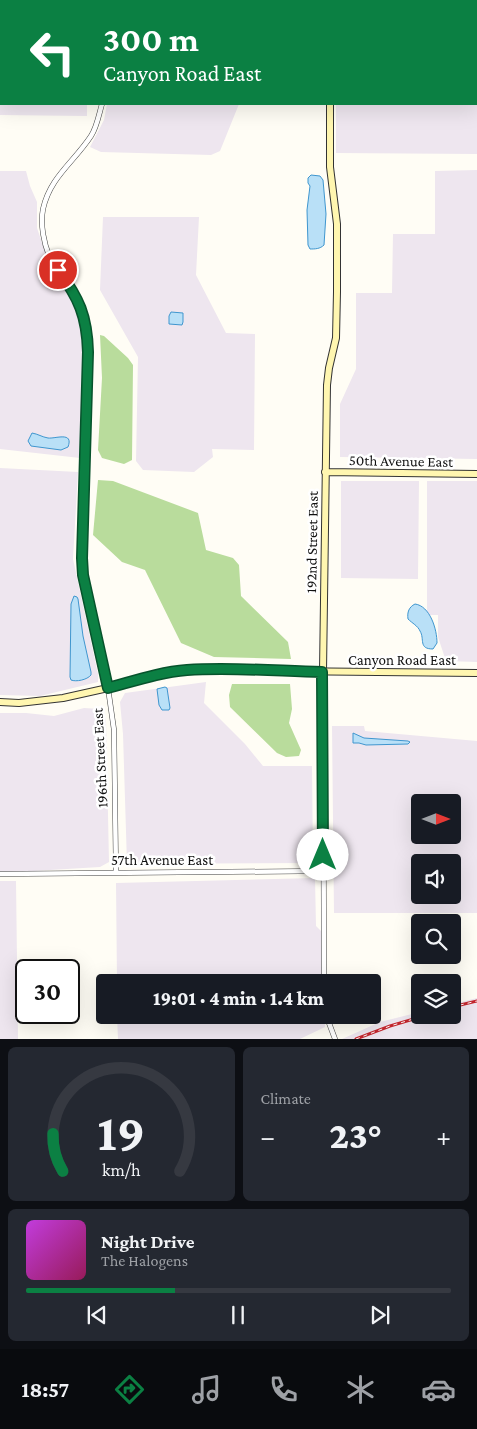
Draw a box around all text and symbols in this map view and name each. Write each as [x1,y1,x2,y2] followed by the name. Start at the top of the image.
[20,20,85,85] icon: left
[103,20,199,59] text: 300 m
[103,61,261,86] text: Canyon Road East
[37,249,79,291] pin
[44,256,72,284] icon: arrive
[349,452,454,470] street label: 50th Avenue East
[303,490,321,593] street label: 192nd Street East
[348,652,457,669] street label: Canyon Road East
[89,707,111,808] street label: 196th Street East
[411,794,461,844] north arrow
[411,794,461,1024] map controls
[296,828,348,880] position arrow
[111,852,214,868] street label: 57th Avenue East
[411,854,461,904] button: sound
[411,914,461,964] button: search
[15,959,80,1024] speed limit sign: 30
[411,974,461,1024] button: layers
[153,988,324,1009] text: 19:01 · 4 min · 1.4 km
[261,1090,311,1107] text: Climate
[97,1103,145,1161] text: 19
[329,1114,382,1156] text: 23°
[261,1121,275,1152] text: −
[436,1121,451,1152] text: +
[102,1160,141,1180] text: km/h
[101,1231,194,1252] text: Night Drive
[101,1252,188,1269] text: The Halogens
[83,1301,111,1329] icon: previous
[224,1301,252,1329] icon: pause
[366,1301,394,1329] icon: next
[112,1372,147,1407] icon: directions
[189,1372,224,1407] icon: music
[266,1372,301,1407] icon: phone
[343,1372,378,1407] icon: climate
[421,1372,456,1407] icon: car
[21,1377,69,1402] text: 18:57

